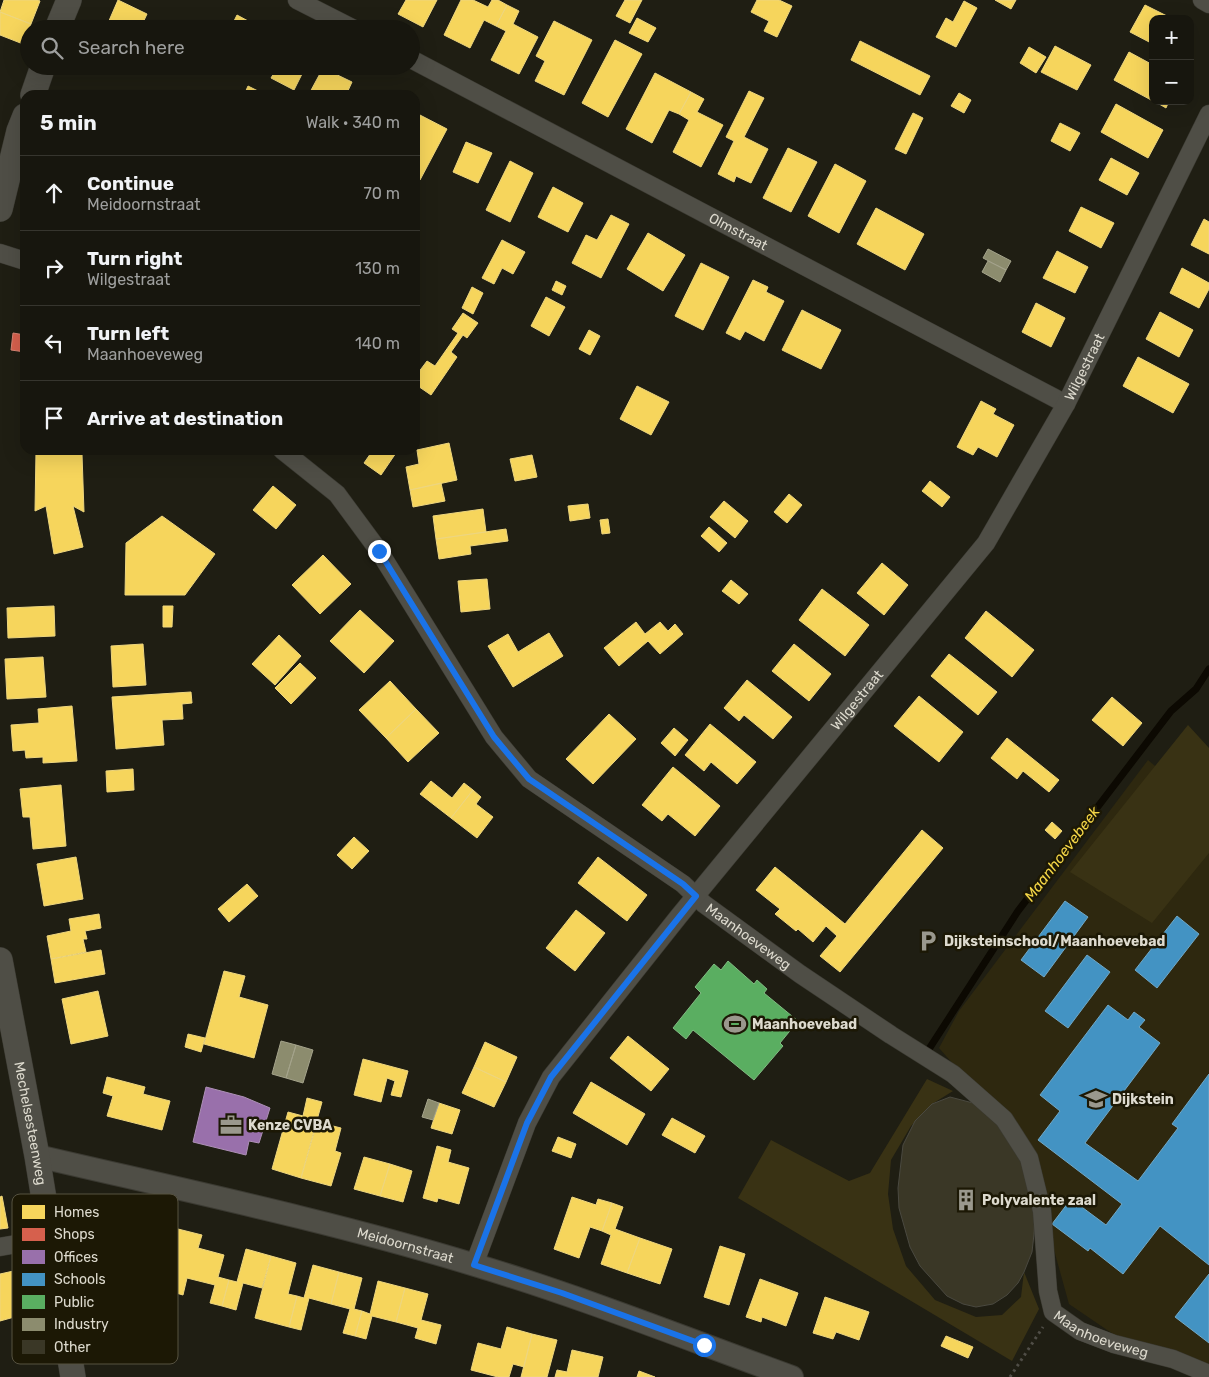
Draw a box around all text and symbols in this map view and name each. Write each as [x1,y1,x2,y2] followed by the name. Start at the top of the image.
[1149,15,1194,105] map controls
[1149,15,1194,60] button: +
[20,20,420,75] search box
[38,34,66,62] icon: search
[78,36,185,59] text: Search here
[1149,60,1194,105] button: −
[40,110,97,135] text: 5 min
[306,113,400,132] text: Walk · 340 m
[87,172,174,195] text: Continue
[40,179,68,207] icon: ahead
[363,184,400,203] text: 70 m
[87,195,200,214] text: Meidoornstraat
[706,209,771,254] street label: Olmstraat
[87,247,182,270] text: Turn right
[40,254,68,282] icon: right
[355,259,400,278] text: 130 m
[87,270,170,289] text: Wilgestraat
[87,322,169,345] text: Turn left
[40,329,68,357] icon: left
[1061,330,1108,403] street label: Wilgestraat
[355,334,400,353] text: 140 m
[87,345,203,364] text: Maanhoeveweg
[40,404,68,432] icon: arrive
[87,407,283,430] text: Arrive at destination
[368,540,391,563] route end
[827,666,887,733] street label: Wilgestraat
[1020,803,1104,905] water label: Maanhoevebeek
[702,900,795,973] street label: Maanhoeveweg
[915,928,941,954] parking icon: Dijksteinschool/Maanhoevebad
[944,933,1165,950] place label: Dijksteinschool/Maanhoevebad
[722,1011,748,1037] sports icon: Maanhoevebad
[752,1016,857,1033] place label: Maanhoevebad
[11,1060,50,1186] street label: Mechelsesteenweg
[1083,1086,1109,1112] school or university icon: Dijkstein
[1112,1091,1174,1108] place label: Dijkstein
[218,1112,244,1138] office icon: Kenze CVBA
[248,1117,332,1134] place label: Kenze CVBA
[953,1187,979,1213] building icon: Polyvalente zaal
[982,1192,1096,1209] place label: Polyvalente zaal
[12,1194,178,1364] legend
[54,1204,99,1221] text: Homes
[355,1224,456,1267] street label: Meidoornstraat
[54,1226,95,1243] text: Shops
[54,1249,98,1266] text: Offices
[54,1271,106,1288] text: Schools
[54,1294,95,1311] text: Public
[1050,1307,1150,1361] street label: Maanhoeveweg
[54,1316,109,1333] text: Industry
[693,1334,716,1357] route start
[54,1339,91,1356] text: Other

